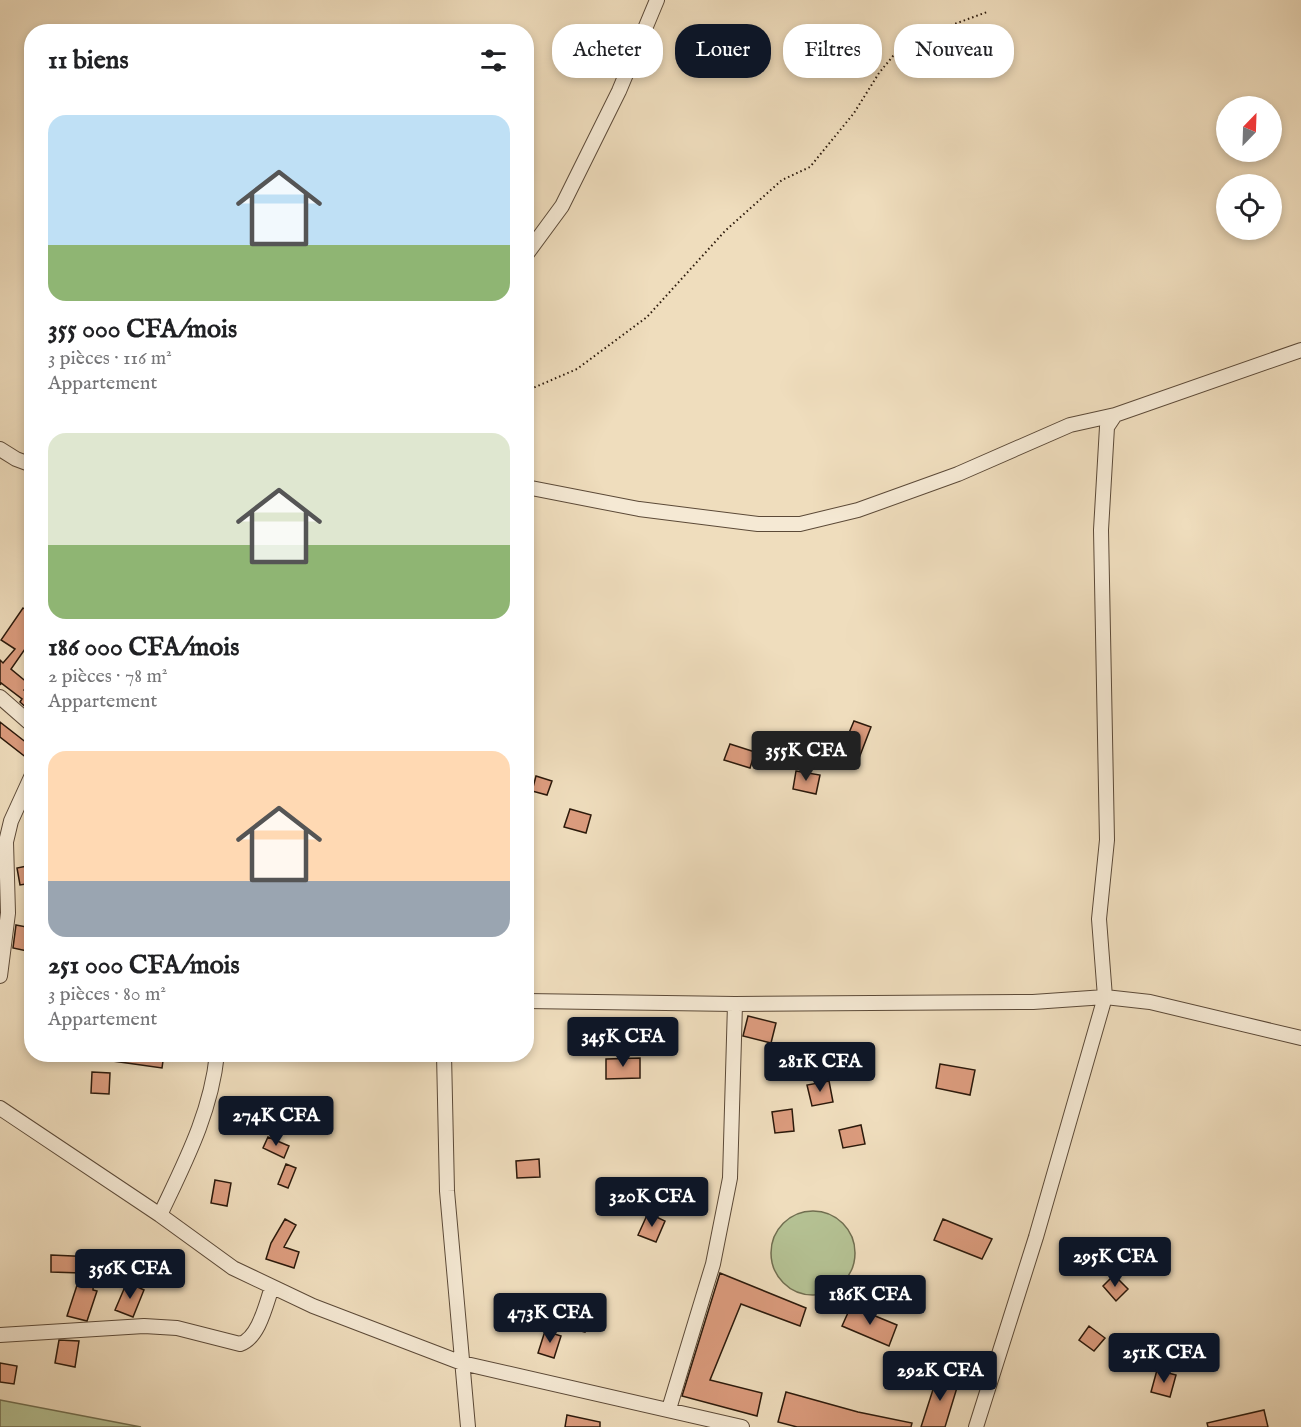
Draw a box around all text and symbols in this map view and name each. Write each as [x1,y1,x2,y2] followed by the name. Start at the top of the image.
[552,24,663,78] chip: Acheter
[675,24,771,78] chip: Louer
[783,24,882,78] chip: Filtres
[894,24,1014,78] chip: Nouveau
[48,44,129,77] text: 11 biens
[477,44,510,77] icon: filters
[1216,96,1282,162] north arrow
[1216,96,1282,240] map controls
[225,154,333,262] icon: home
[1216,174,1282,240] button: locate
[48,313,237,346] text: 355 000 CFA/mois
[48,346,172,371] text: 3 pièces · 116 m²
[48,371,157,396] text: Appartement
[225,472,333,580] icon: home
[48,631,239,664] text: 186 000 CFA/mois
[48,664,167,689] text: 2 pièces · 78 m²
[48,689,157,714] text: Appartement
[744,731,868,782] pin: 355K CFA
[766,738,846,763] text: 355K CFA
[225,790,333,898] icon: home
[48,949,240,982] text: 251 000 CFA/mois
[48,982,166,1007] text: 3 pièces · 80 m²
[48,1007,157,1032] text: Appartement
[561,1017,685,1068] pin: 345K CFA
[581,1024,665,1049] text: 345K CFA
[758,1042,882,1093] pin: 281K CFA
[778,1049,862,1074] text: 281K CFA
[214,1096,338,1147] pin: 274K CFA
[232,1103,320,1128] text: 274K CFA
[590,1177,714,1228] pin: 320K CFA
[609,1184,695,1209] text: 320K CFA
[1053,1237,1177,1288] pin: 295K CFA
[1073,1244,1157,1269] text: 295K CFA
[68,1249,192,1300] pin: 356K CFA
[89,1256,171,1281] text: 356K CFA
[808,1275,932,1326] pin: 186K CFA
[829,1282,911,1307] text: 186K CFA
[488,1293,612,1344] pin: 473K CFA
[508,1300,592,1325] text: 473K CFA
[1102,1333,1226,1384] pin: 251K CFA
[1123,1340,1205,1365] text: 251K CFA
[878,1351,1002,1402] pin: 292K CFA
[897,1358,983,1383] text: 292K CFA

